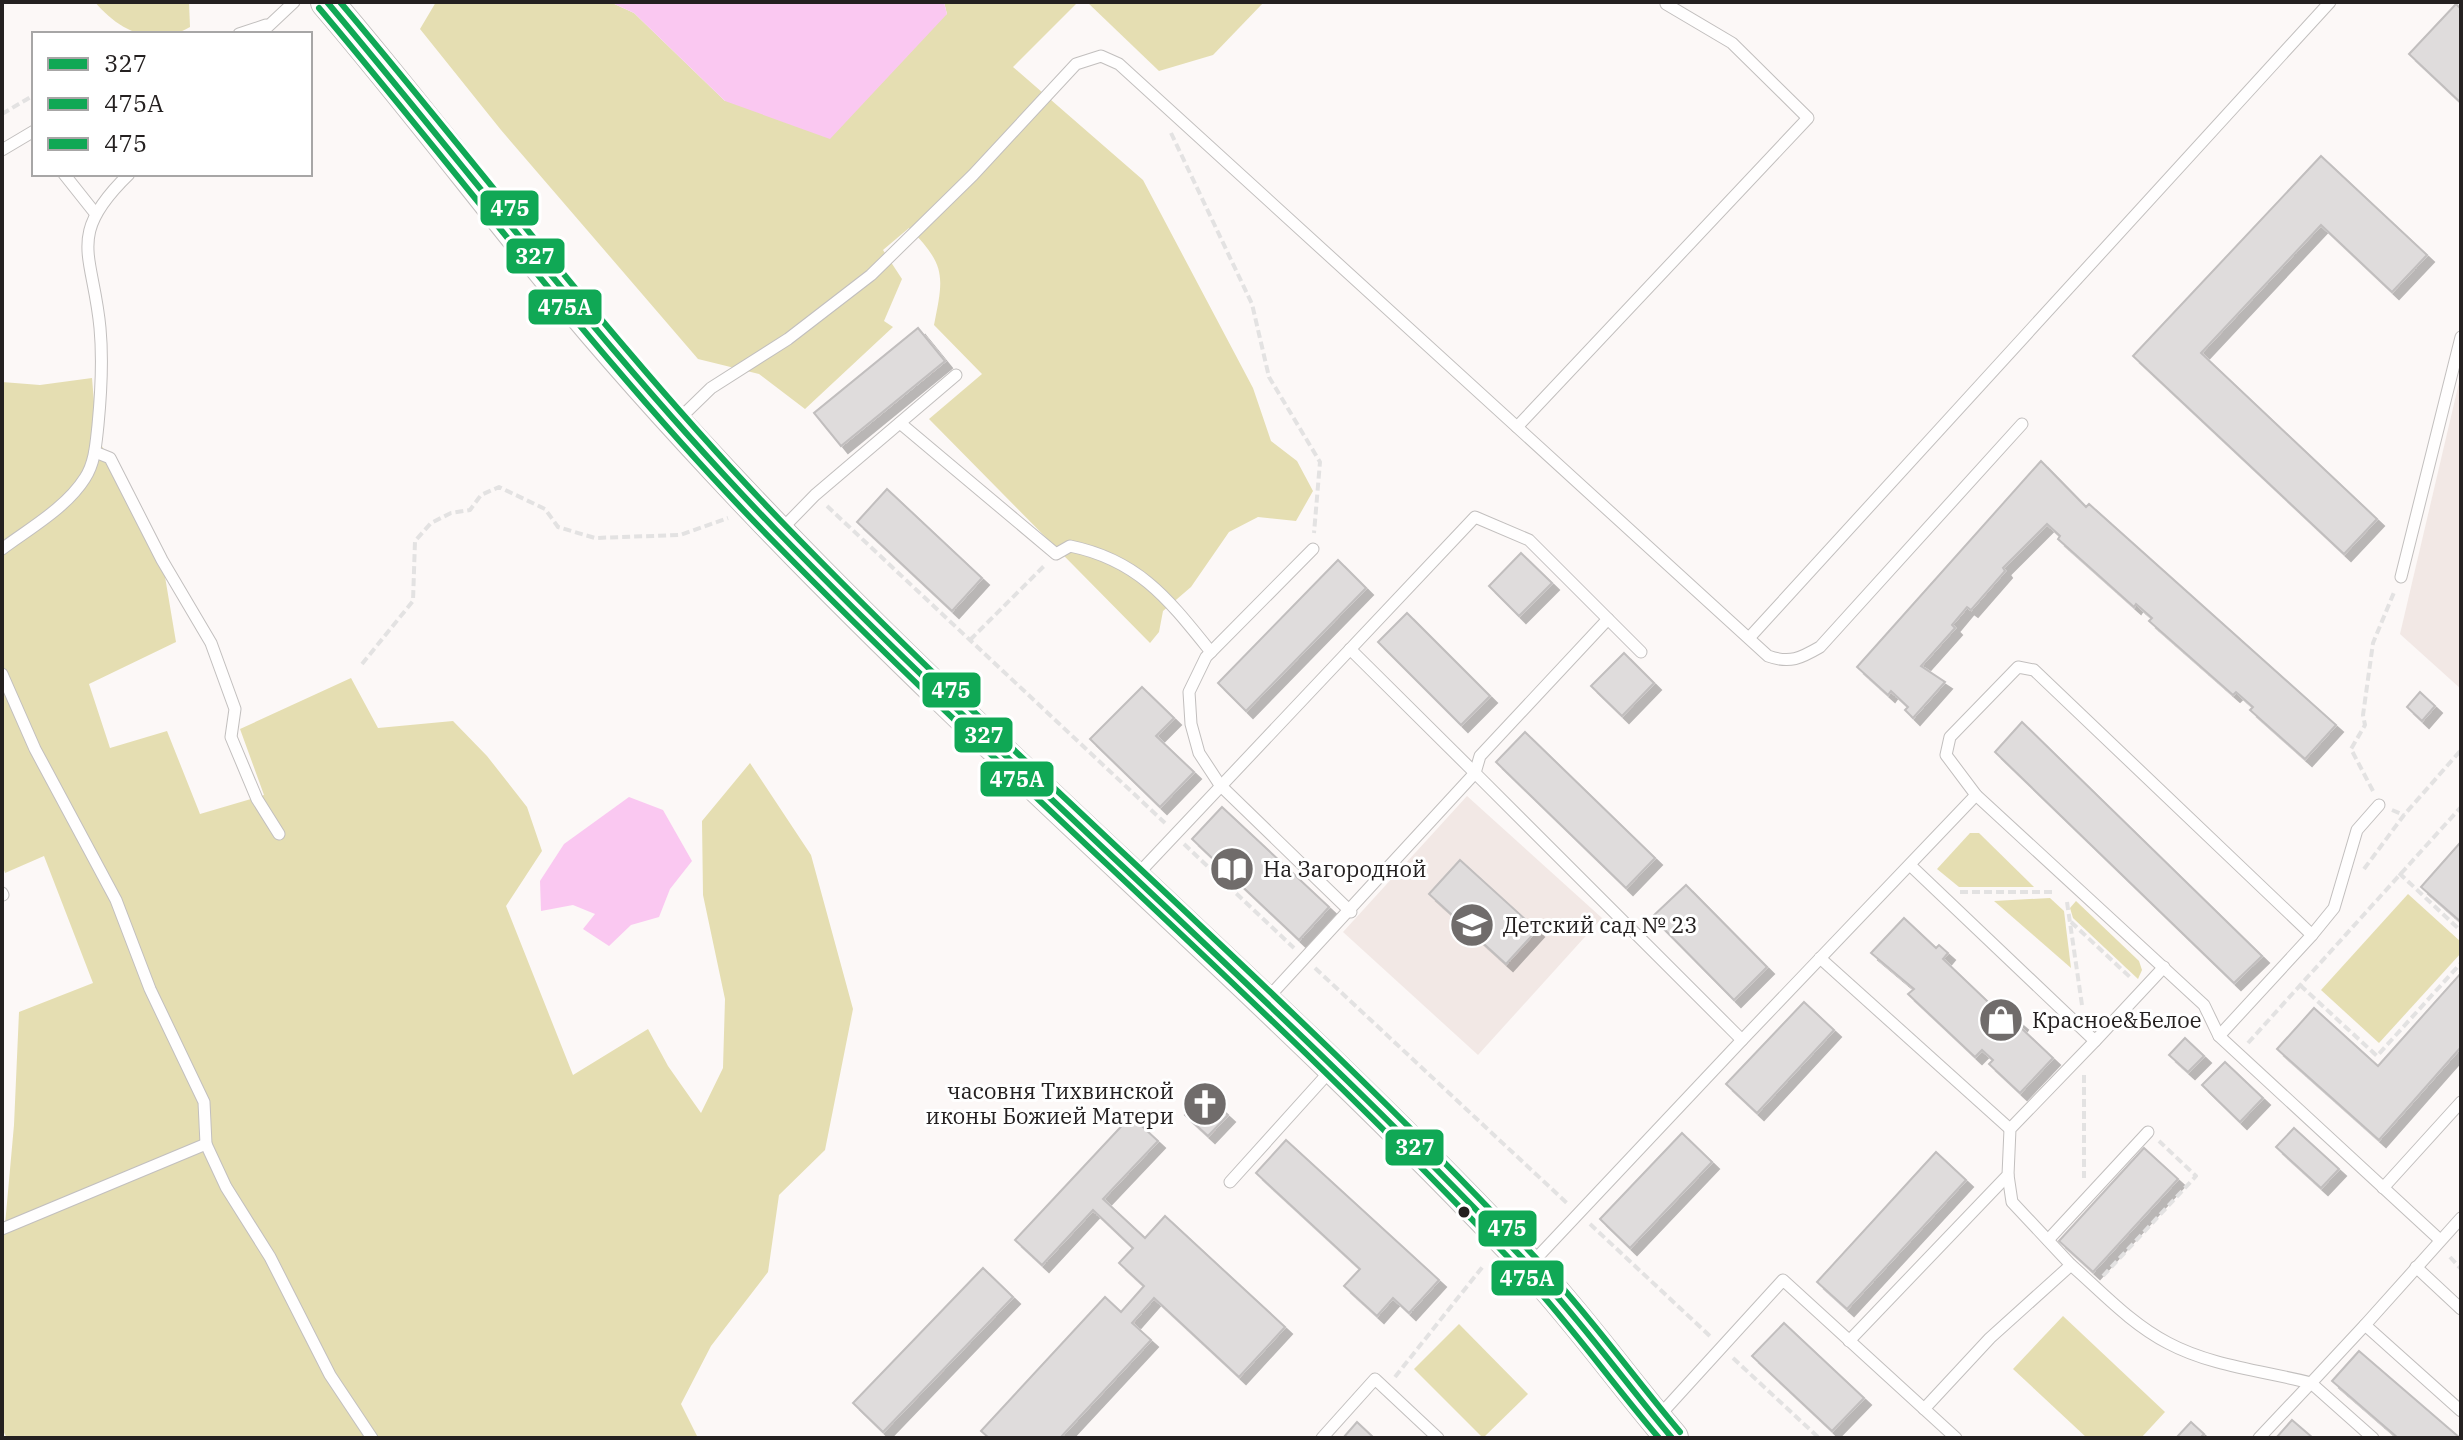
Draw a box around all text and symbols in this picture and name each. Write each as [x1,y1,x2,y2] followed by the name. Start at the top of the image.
[32,32,312,176] legend
[104,47,147,79] text: 327
[104,87,164,119] text: 475А
[104,127,147,159] text: 475
[479,189,540,227] line badge: 475
[490,193,530,222] text: 475
[505,237,566,275] line badge: 327
[515,241,555,270] text: 327
[527,288,603,326] line badge: 475А
[538,292,593,321] text: 475А
[921,671,982,709] line badge: 475
[931,675,971,704] text: 475
[953,716,1014,754] line badge: 327
[964,720,1004,749] text: 327
[979,760,1055,798] line badge: 475А
[990,764,1045,793] text: 475А
[1208,845,1256,893] library icon: На Загородной
[1263,854,1426,883] place label: На Загородной
[1448,901,1496,949] school or university icon: Детский сад № 23
[1503,910,1698,939] place label: Детский сад № 23
[1977,996,2025,1044] shop icon: Красное&Белое
[2032,1005,2202,1034] place label: Красное&Белое
[926,1076,1174,1130] place label: часовня Тихвинской иконы Божией Матери
[1181,1080,1229,1128] church icon: часовня Тихвинской иконы Божией Матери
[1384,1128,1445,1167] line badge: 327
[1395,1132,1435,1161] text: 327
[1456,1204,1472,1220] unlabelled marker
[1477,1209,1538,1248] line badge: 475
[1487,1213,1527,1242] text: 475
[1490,1259,1565,1297] line badge: 475А
[1500,1263,1555,1292] text: 475А

